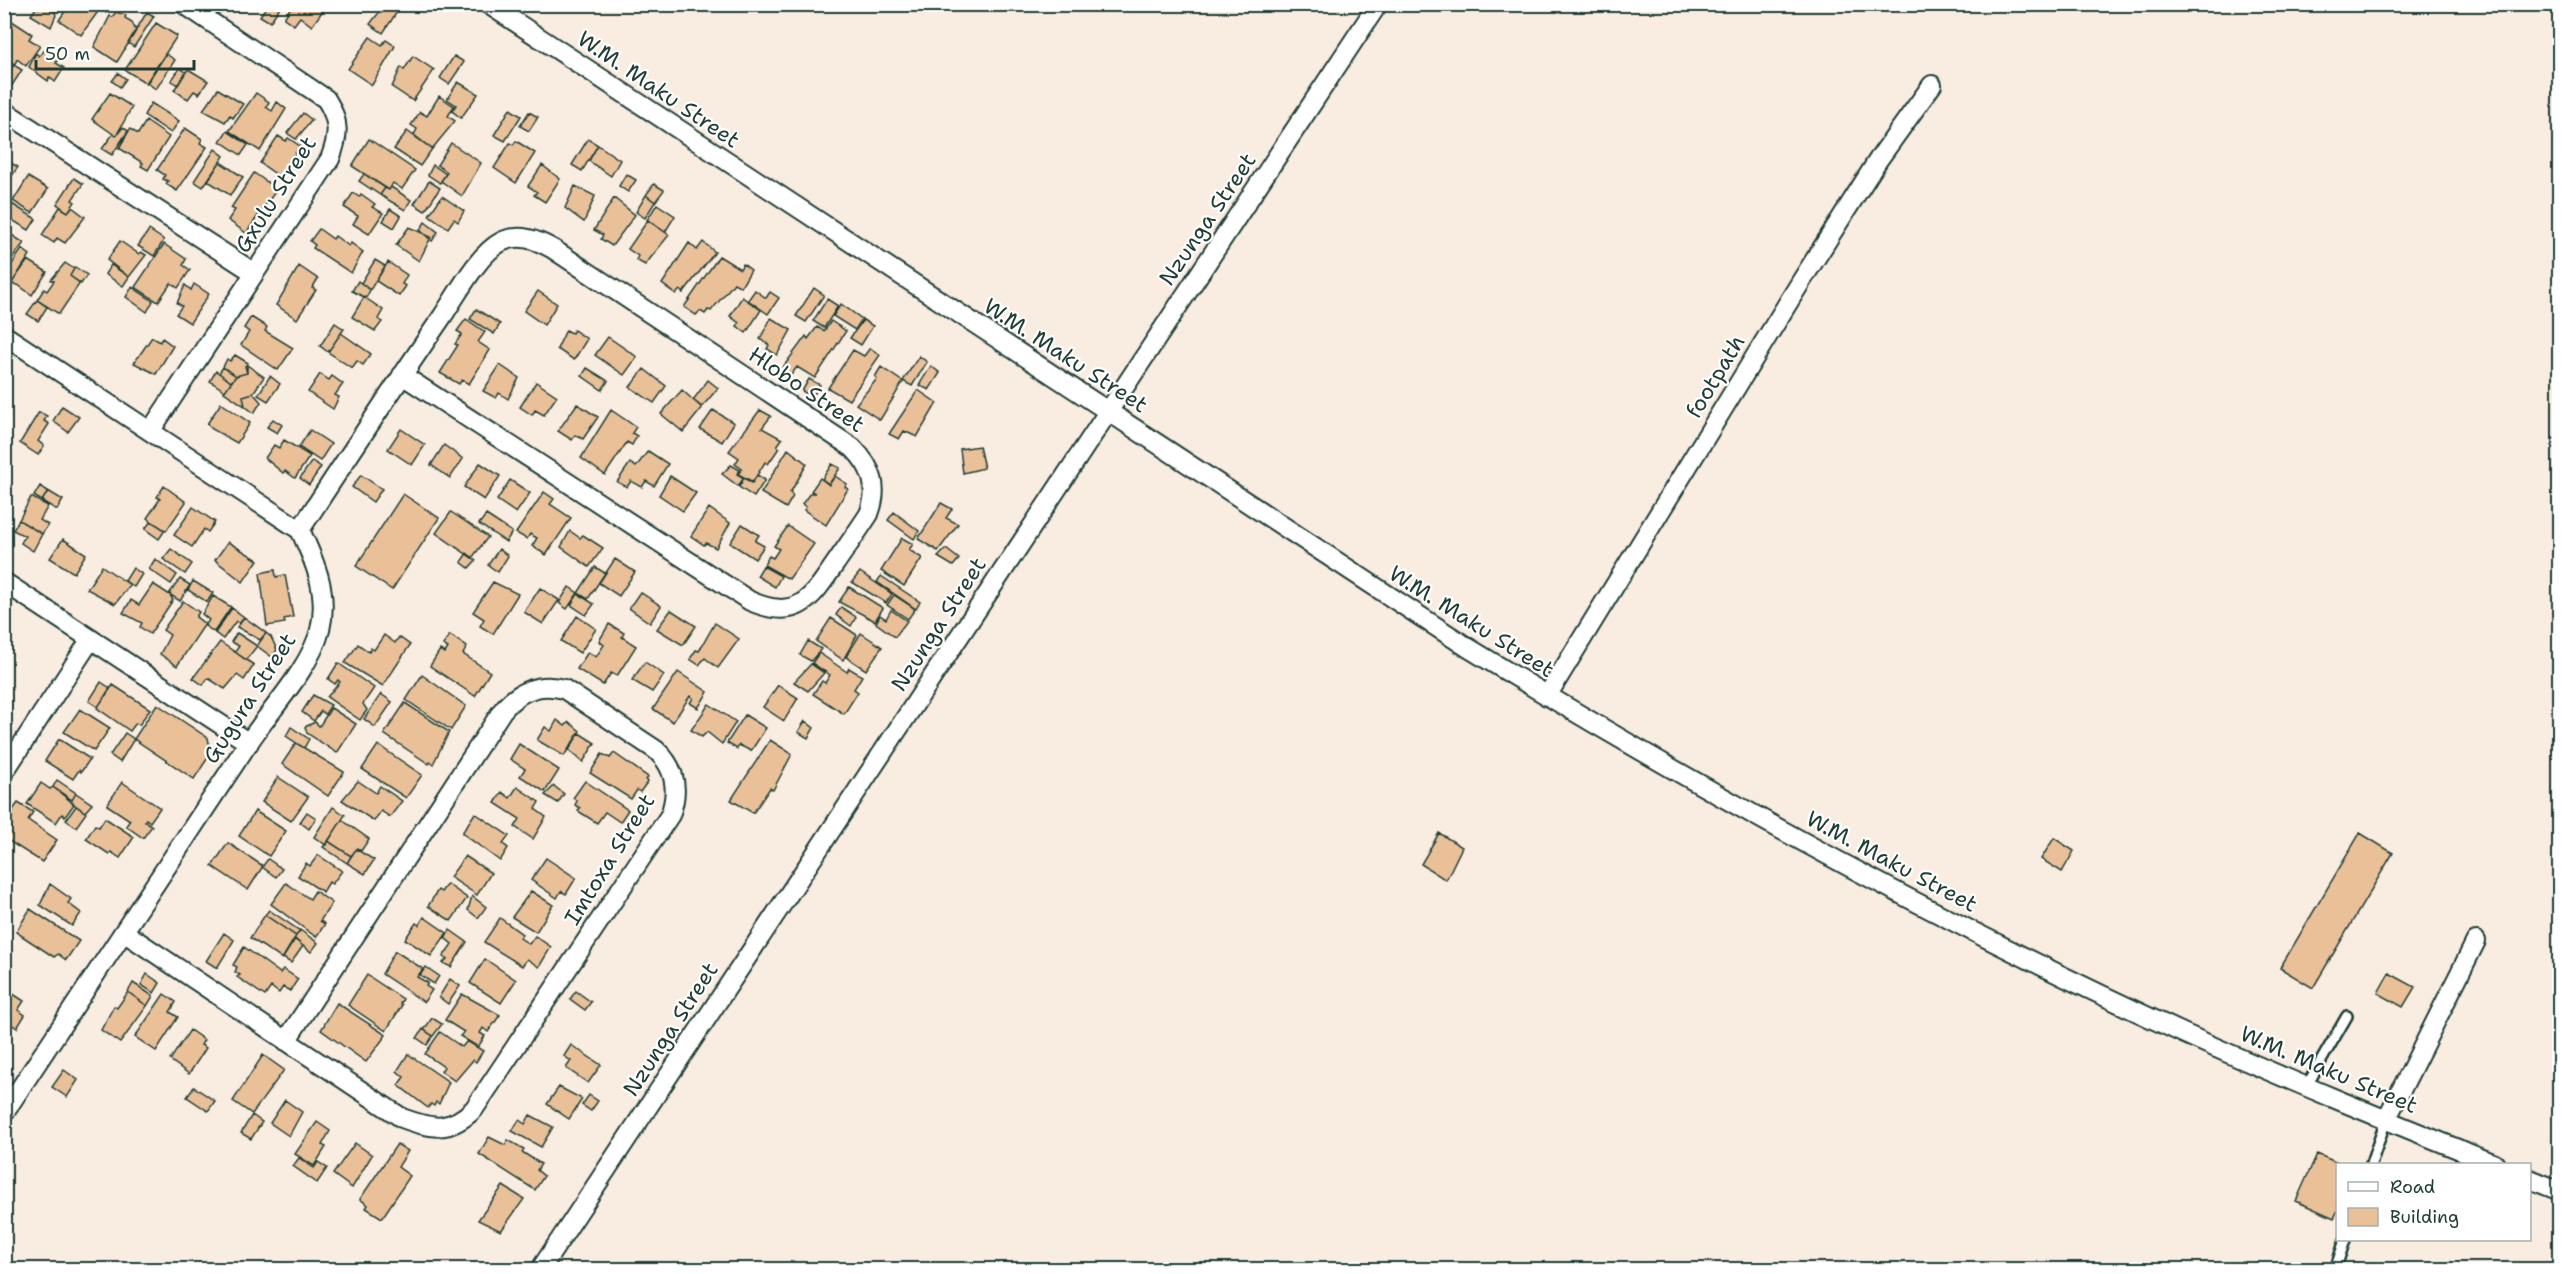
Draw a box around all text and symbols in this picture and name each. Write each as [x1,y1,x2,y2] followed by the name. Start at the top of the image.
[572,24,746,155] street label: W.M. Maku Street
[36,33,194,71] scale bar
[45,42,90,66] text: 50 m
[228,131,323,258] street label: Gxulu Street
[1152,147,1262,291] street label: Nzunga Street
[978,292,1153,419] street label: W.M. Maku Street
[1679,329,1752,423] street label: footpath
[743,340,870,439] street label: Hlobo Street
[884,552,993,697] street label: Nzunga Street
[1384,559,1560,684] street label: W.M. Maku Street
[196,627,302,769] street label: Gugura Street
[557,788,661,930] street label: Imtoxa Street
[1801,804,1982,919] street label: W.M. Maku Street
[616,957,725,1102] street label: Nzunga Street
[2236,1019,2422,1120] street label: W.M. Maku Street
[2336,1163,2531,1241] legend
[2390,1175,2435,1199] text: Road
[2390,1205,2459,1229] text: Building

